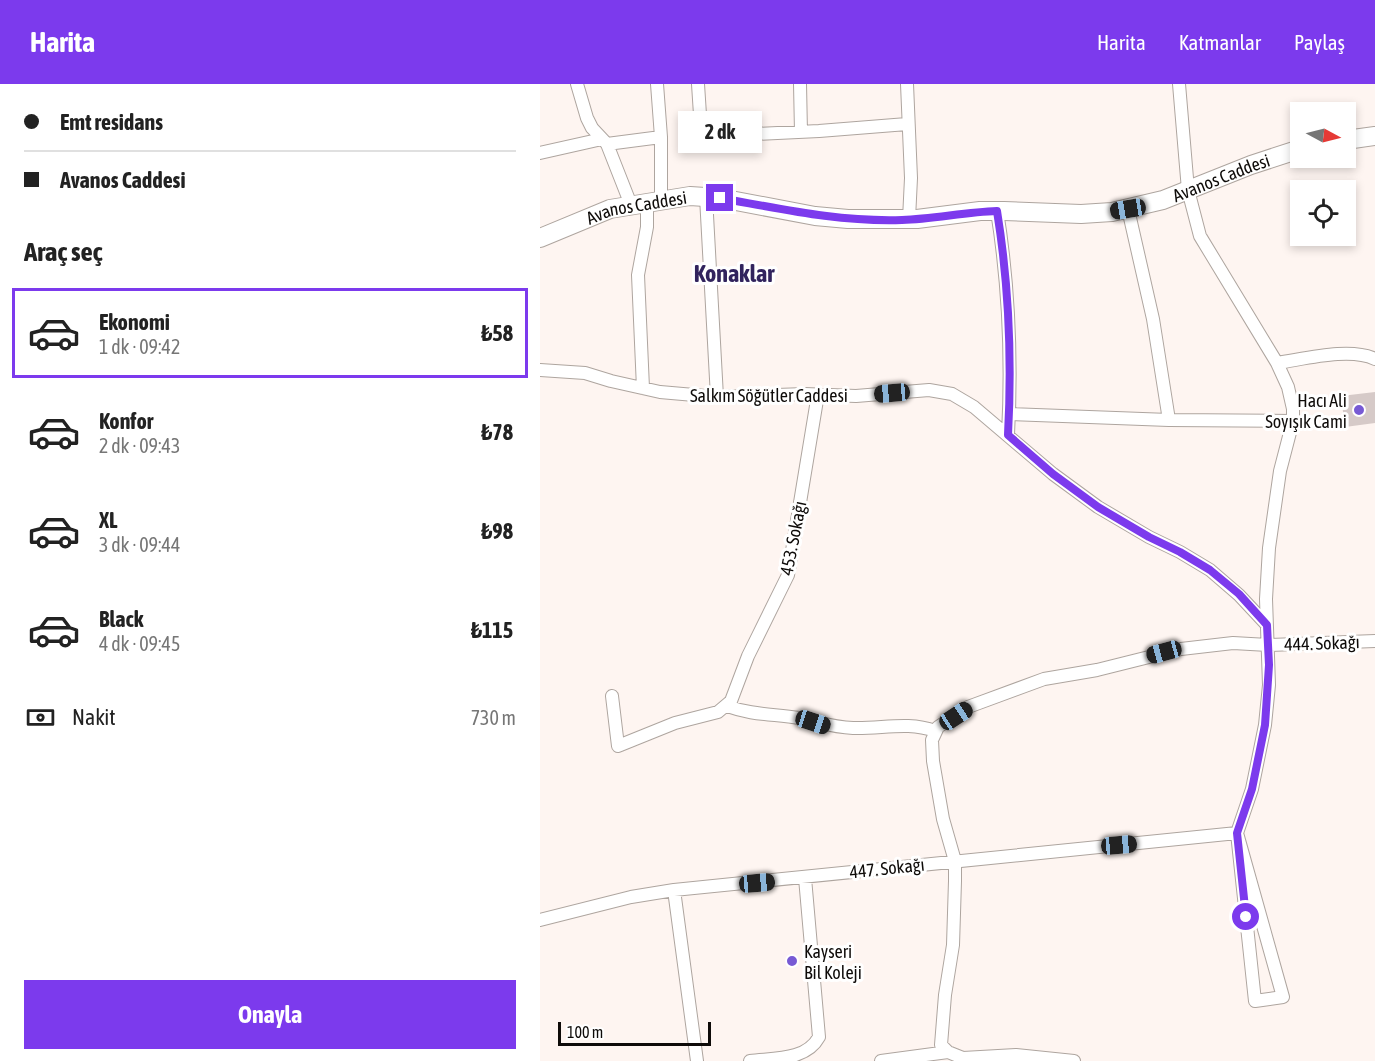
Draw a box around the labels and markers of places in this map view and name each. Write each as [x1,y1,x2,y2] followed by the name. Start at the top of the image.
[1265,390,1347,432] place label: Hacı Ali Soyışık Cami
[1352,403,1366,417] marker: Hacı Ali Soyışık Cami
[804,941,862,983] place label: Kayseri Bil Koleji
[785,954,799,968] marker: Kayseri Bil Koleji

